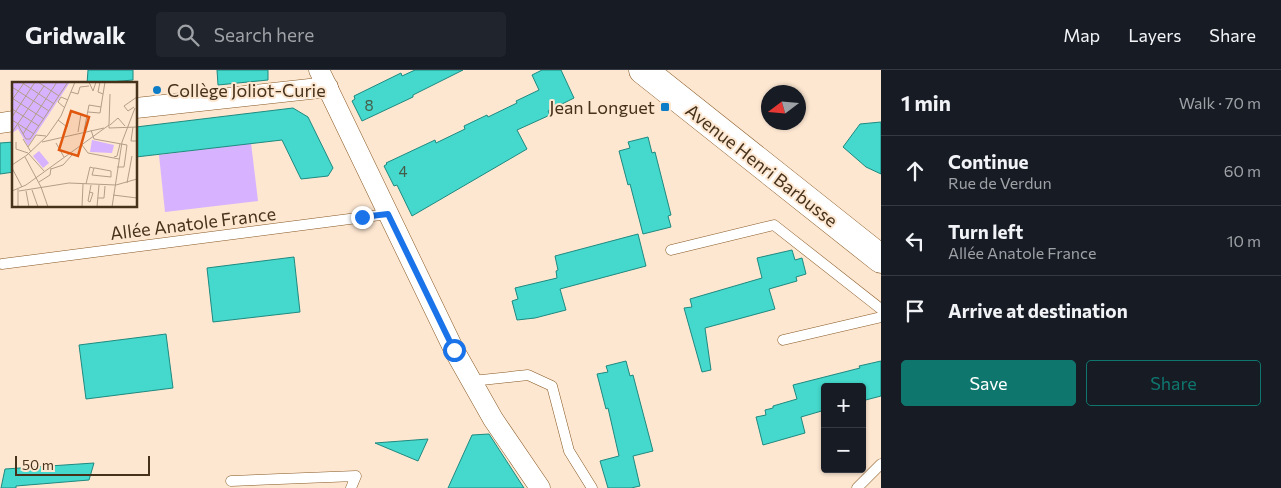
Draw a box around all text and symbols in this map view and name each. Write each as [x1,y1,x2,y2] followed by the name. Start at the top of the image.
[156,12,506,57] search box
[25,20,126,49] text: Gridwalk
[174,21,202,49] icon: search
[214,23,314,46] text: Search here
[1063,24,1100,46] text: Map
[1128,24,1181,46] text: Layers
[1209,24,1256,46] text: Share
[167,79,326,101] place label: Collège Joliot-Curie
[12,82,138,208] inset map
[151,84,163,96] marker: Collège Joliot-Curie
[761,85,806,130] north arrow
[901,90,951,115] text: 1 min
[1179,93,1261,112] text: Walk · 70 m
[364,96,374,114] house number: 8
[549,96,655,118] place label: Jean Longuet
[682,99,842,231] street label: Avenue Henri Barbusse
[659,101,671,113] marker: Jean Longuet
[948,150,1028,173] text: Continue
[901,157,929,185] icon: ahead
[1224,161,1261,180] text: 60 m
[399,162,408,180] house number: 4
[948,173,1052,192] text: Rue de Verdun
[109,202,277,244] street label: Allée Anatole France
[351,206,374,229] route end
[948,220,1023,243] text: Turn left
[901,227,929,255] icon: left
[1227,231,1261,250] text: 10 m
[948,243,1096,262] text: Allée Anatole France
[901,297,929,325] icon: arrive
[948,299,1128,322] text: Arrive at destination
[443,339,466,362] route start
[901,360,1076,406] button: Save
[1086,360,1261,406] button: Share
[821,383,866,473] map controls
[821,383,866,428] button: +
[821,428,866,473] button: −
[15,453,150,476] scale bar
[22,456,54,473] text: 50 m

